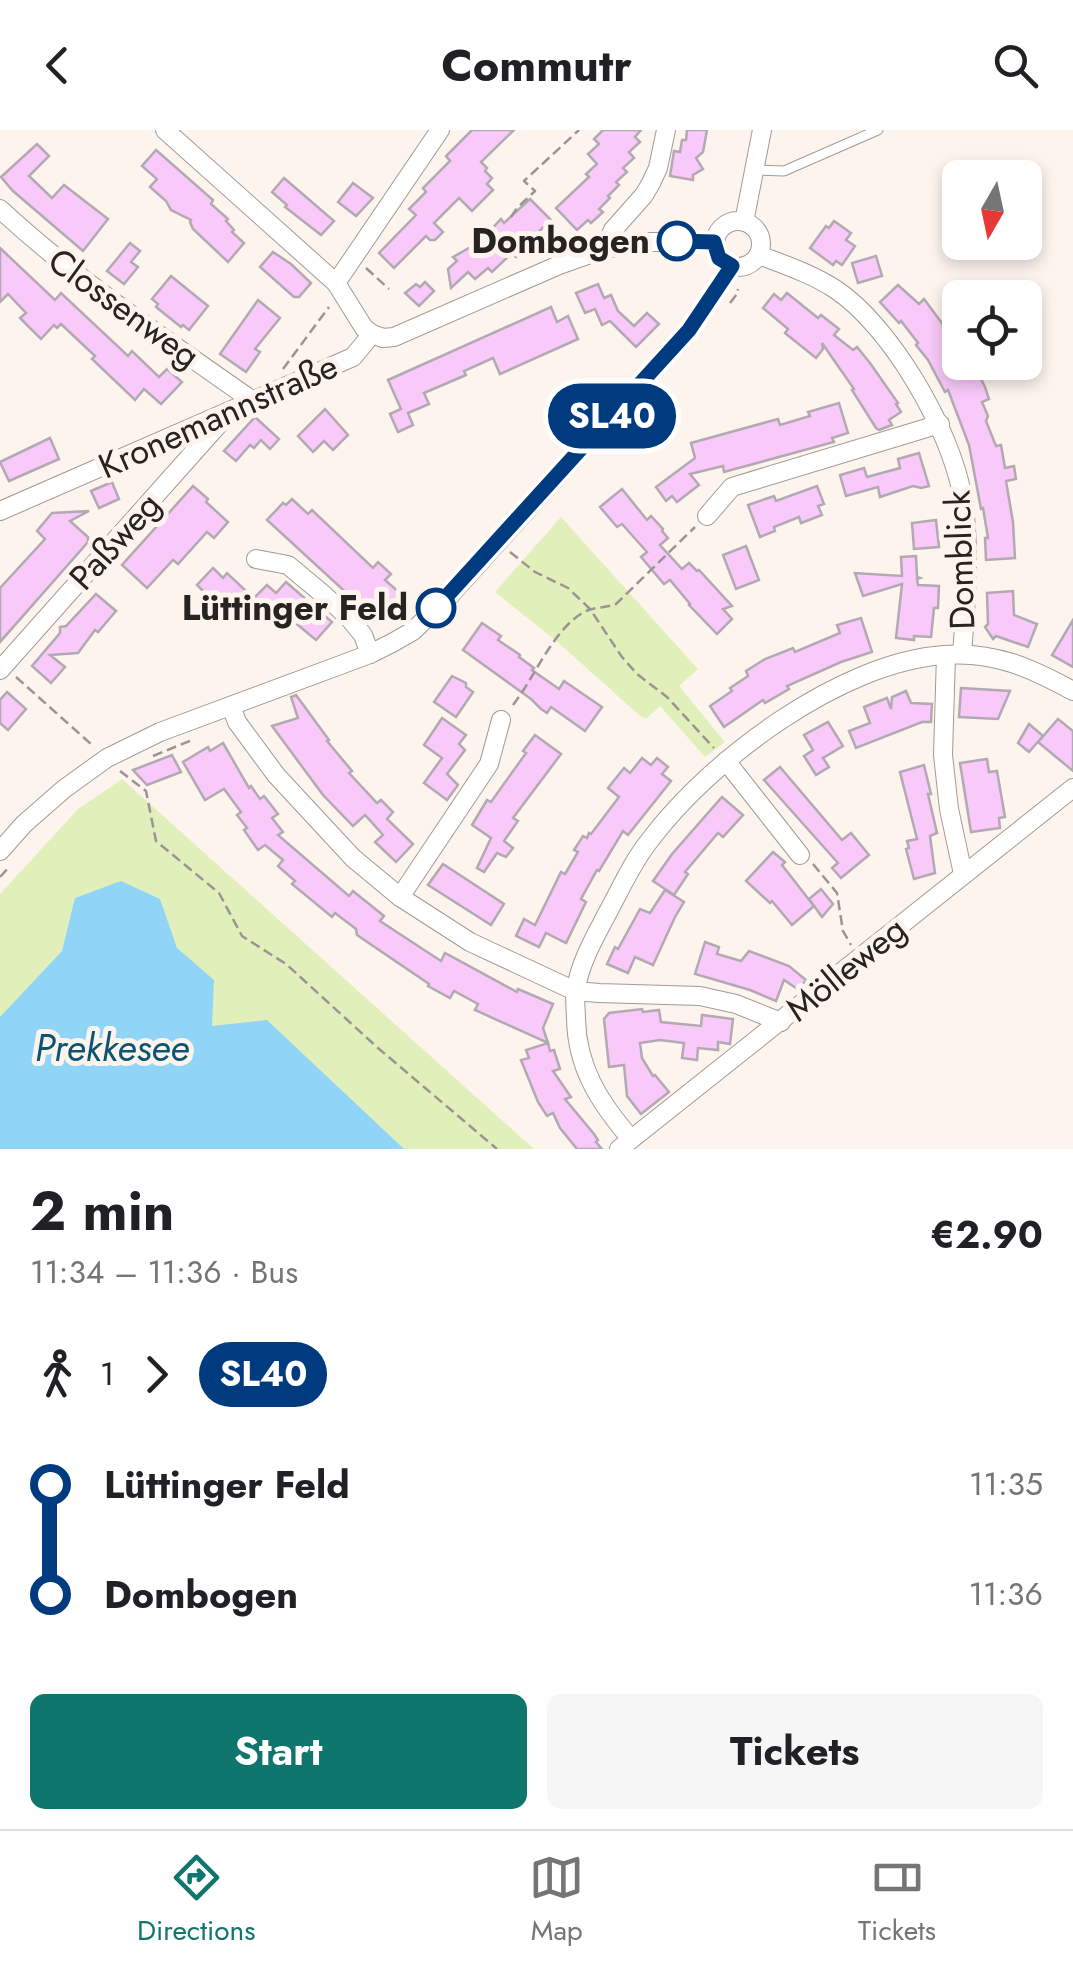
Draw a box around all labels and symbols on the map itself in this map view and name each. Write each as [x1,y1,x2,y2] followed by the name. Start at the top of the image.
[942,160,1042,260] north arrow
[471,216,650,266] place label: Dombogen
[658,222,696,260] marker: Dombogen
[38,236,210,380] street label: Clossenweg
[91,341,345,491] street label: Kronemannstraße
[542,384,682,448] line badge: SL40
[58,481,172,601] street label: Paßweg
[933,489,987,631] street label: Domblick
[182,583,408,633] place label: Lüttinger Feld
[417,589,455,627] marker: Lüttinger Feld
[775,905,917,1033] street label: Mölleweg
[35,1020,189,1075] water label: Prekkesee

